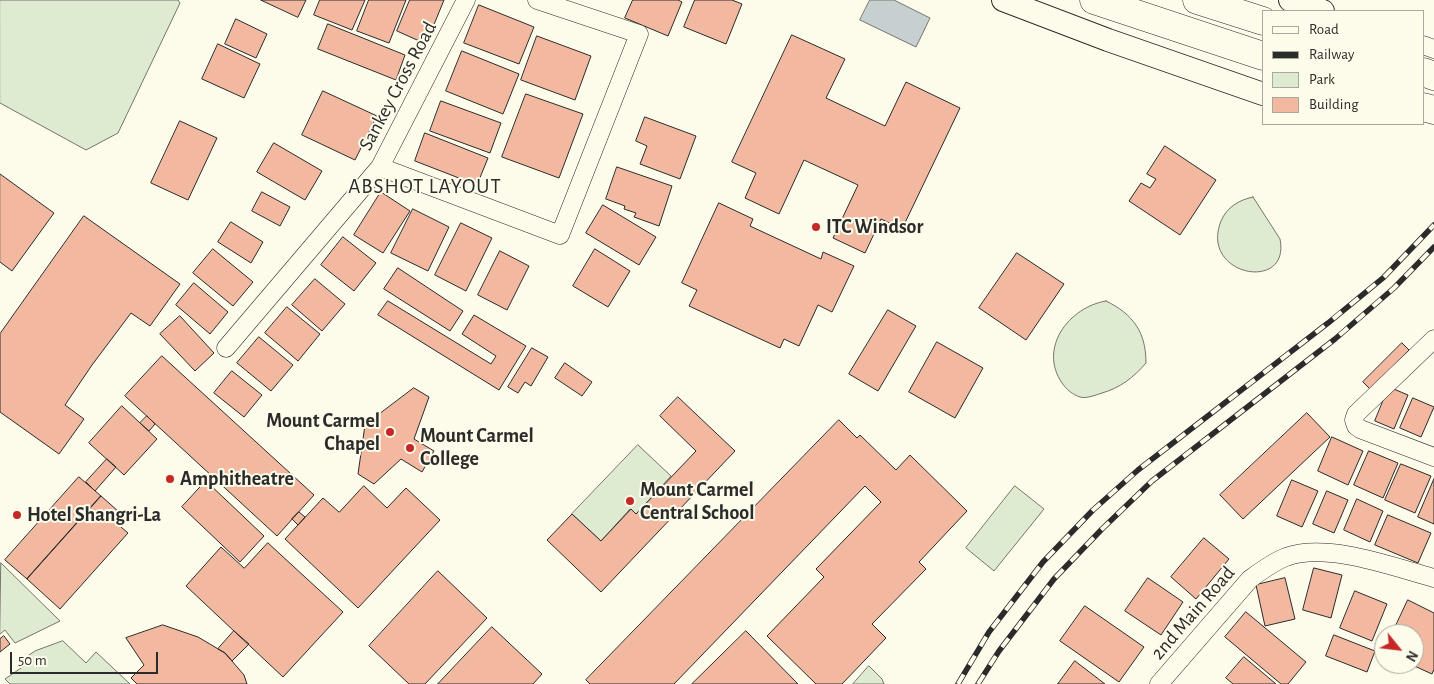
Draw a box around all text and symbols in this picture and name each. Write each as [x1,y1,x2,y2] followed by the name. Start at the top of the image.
[1262,10,1424,125] legend
[354,18,442,154] street label: Sankey Cross Road
[1309,22,1339,37] text: Road
[1309,47,1354,62] text: Railway
[1309,72,1335,87] text: Park
[1309,97,1359,112] text: Building
[347,174,503,200] district label: ABSHOT LAYOUT
[826,215,923,239] place label: ITC Windsor
[810,221,822,233] marker: ITC Windsor
[266,409,380,456] place label: Mount Carmel Chapel
[420,424,534,471] place label: Mount Carmel College
[384,426,396,438] marker: Mount Carmel Chapel
[404,442,416,454] marker: Mount Carmel College
[180,467,294,491] place label: Amphitheatre
[164,473,176,485] marker: Amphitheatre
[640,478,754,525] place label: Mount Carmel Central School
[624,495,636,507] marker: Mount Carmel Central School
[27,503,161,527] place label: Hotel Shangri-La
[11,509,23,521] marker: Hotel Shangri-La
[1146,561,1240,665] street label: 2nd Main Road
[1374,624,1424,674] north arrow
[12,642,160,674] scale bar
[1403,648,1420,663] text: N
[18,653,47,668] text: 50 m

